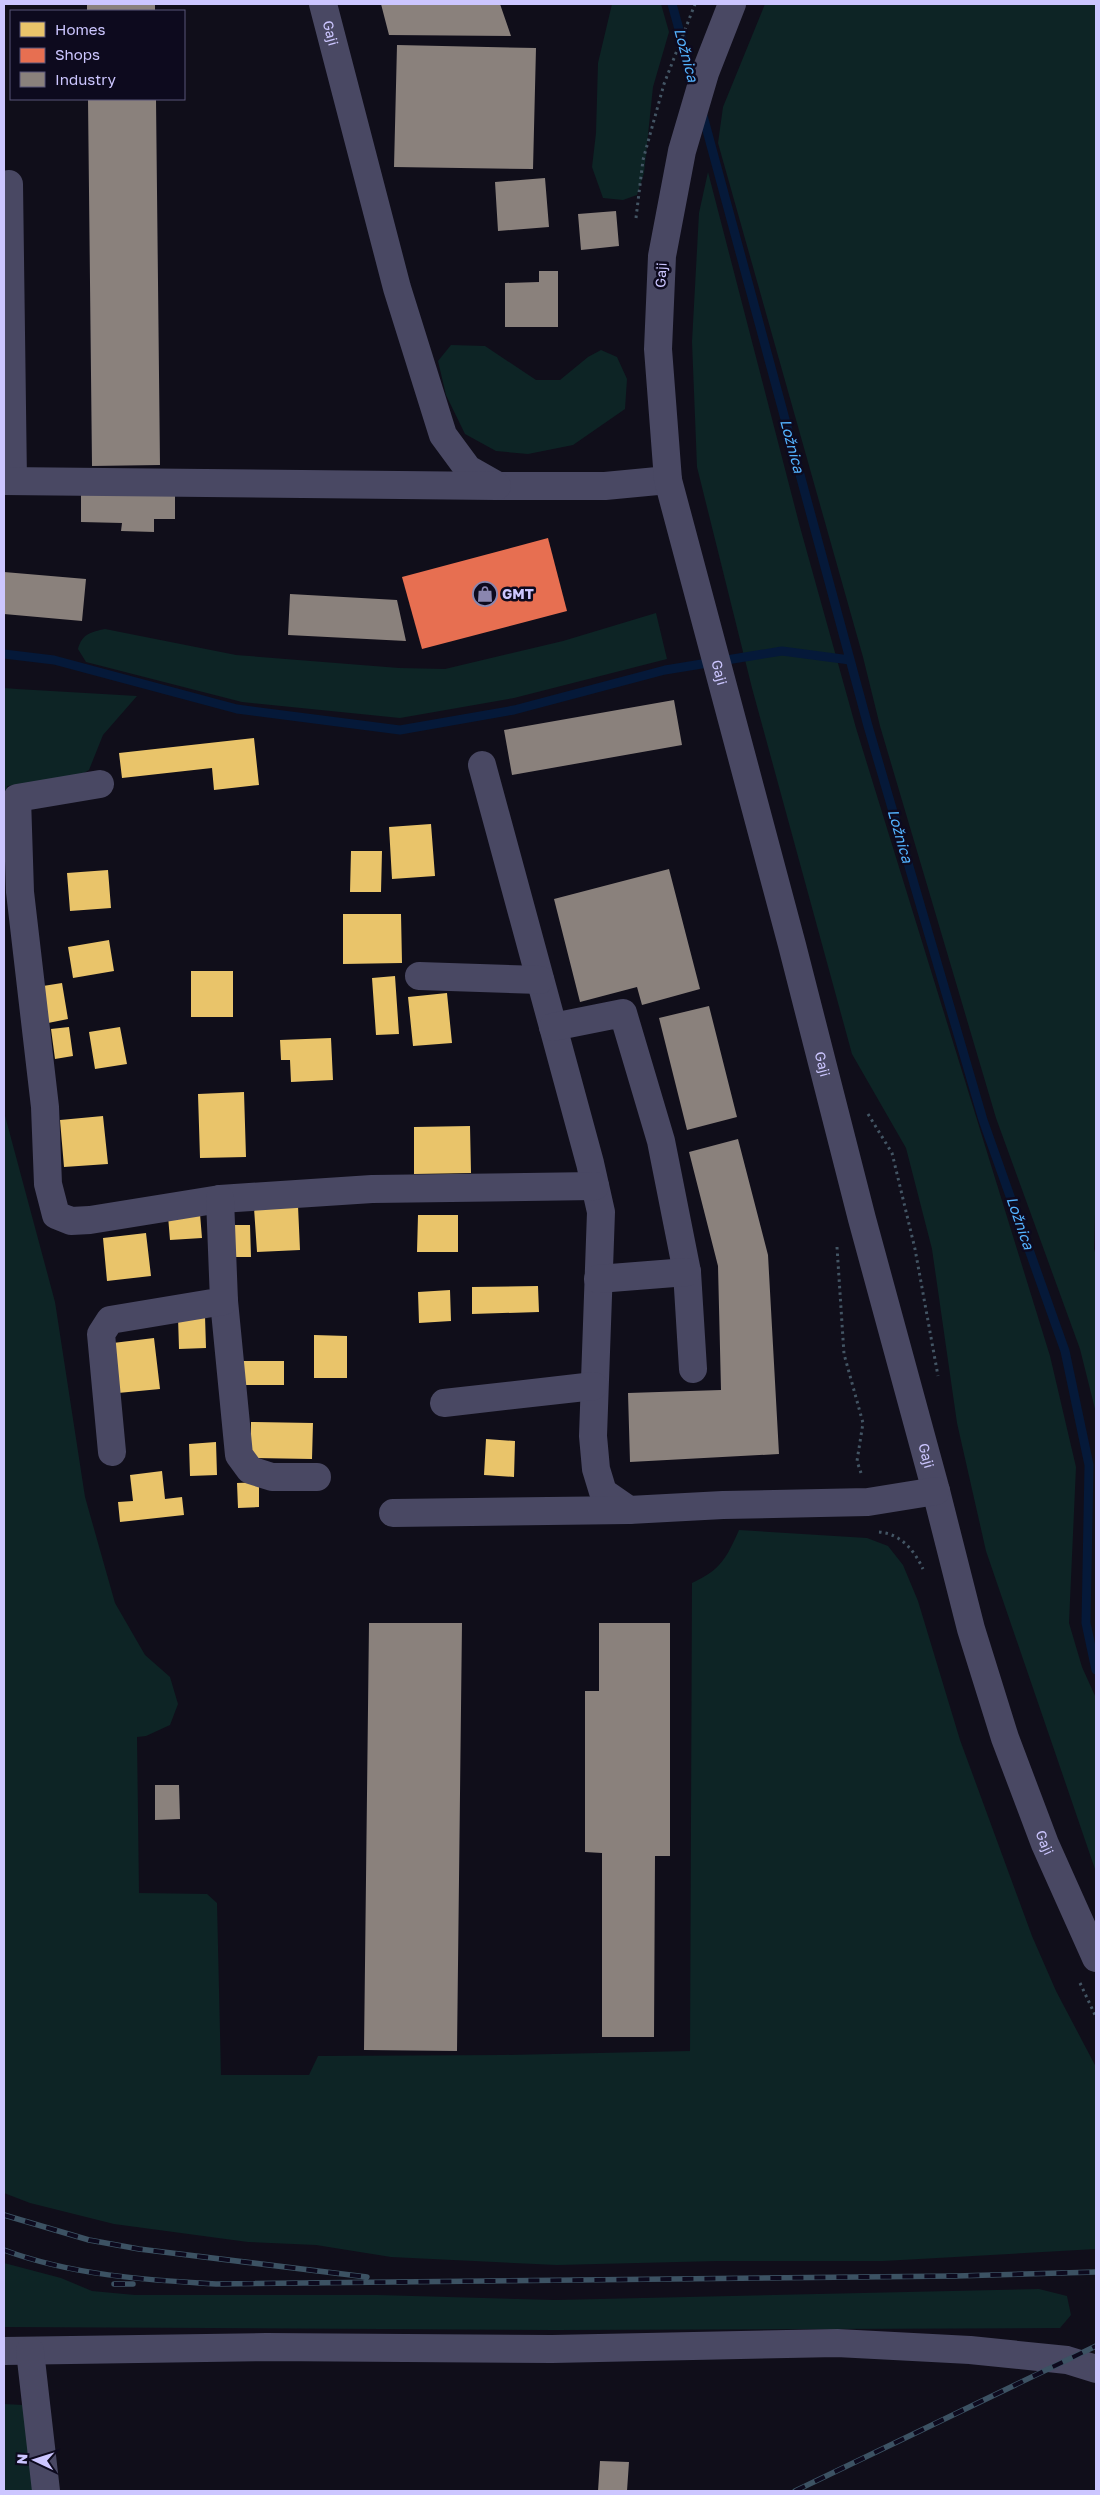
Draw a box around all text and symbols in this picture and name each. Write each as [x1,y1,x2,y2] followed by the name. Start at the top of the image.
[10,10,185,100] legend
[320,19,342,47] street label: Gaji
[55,20,105,38] text: Homes
[671,26,703,84] water label: Ložnica
[55,45,100,63] text: Shops
[55,70,116,88] text: Industry
[651,262,670,288] street label: Gaji
[777,417,809,475] water label: Ložnica
[472,581,498,607] shop icon: GMT
[502,585,534,602] place label: GMT
[708,658,731,687] street label: Gaji
[885,807,917,865] water label: Ložnica
[812,1050,834,1078] street label: Gaji
[1003,1194,1039,1252] water label: Ložnica
[915,1441,938,1470] street label: Gaji
[1032,1828,1058,1857] street label: Gaji
[10,2435,60,2485] north arrow
[13,2453,30,2465] text: N

